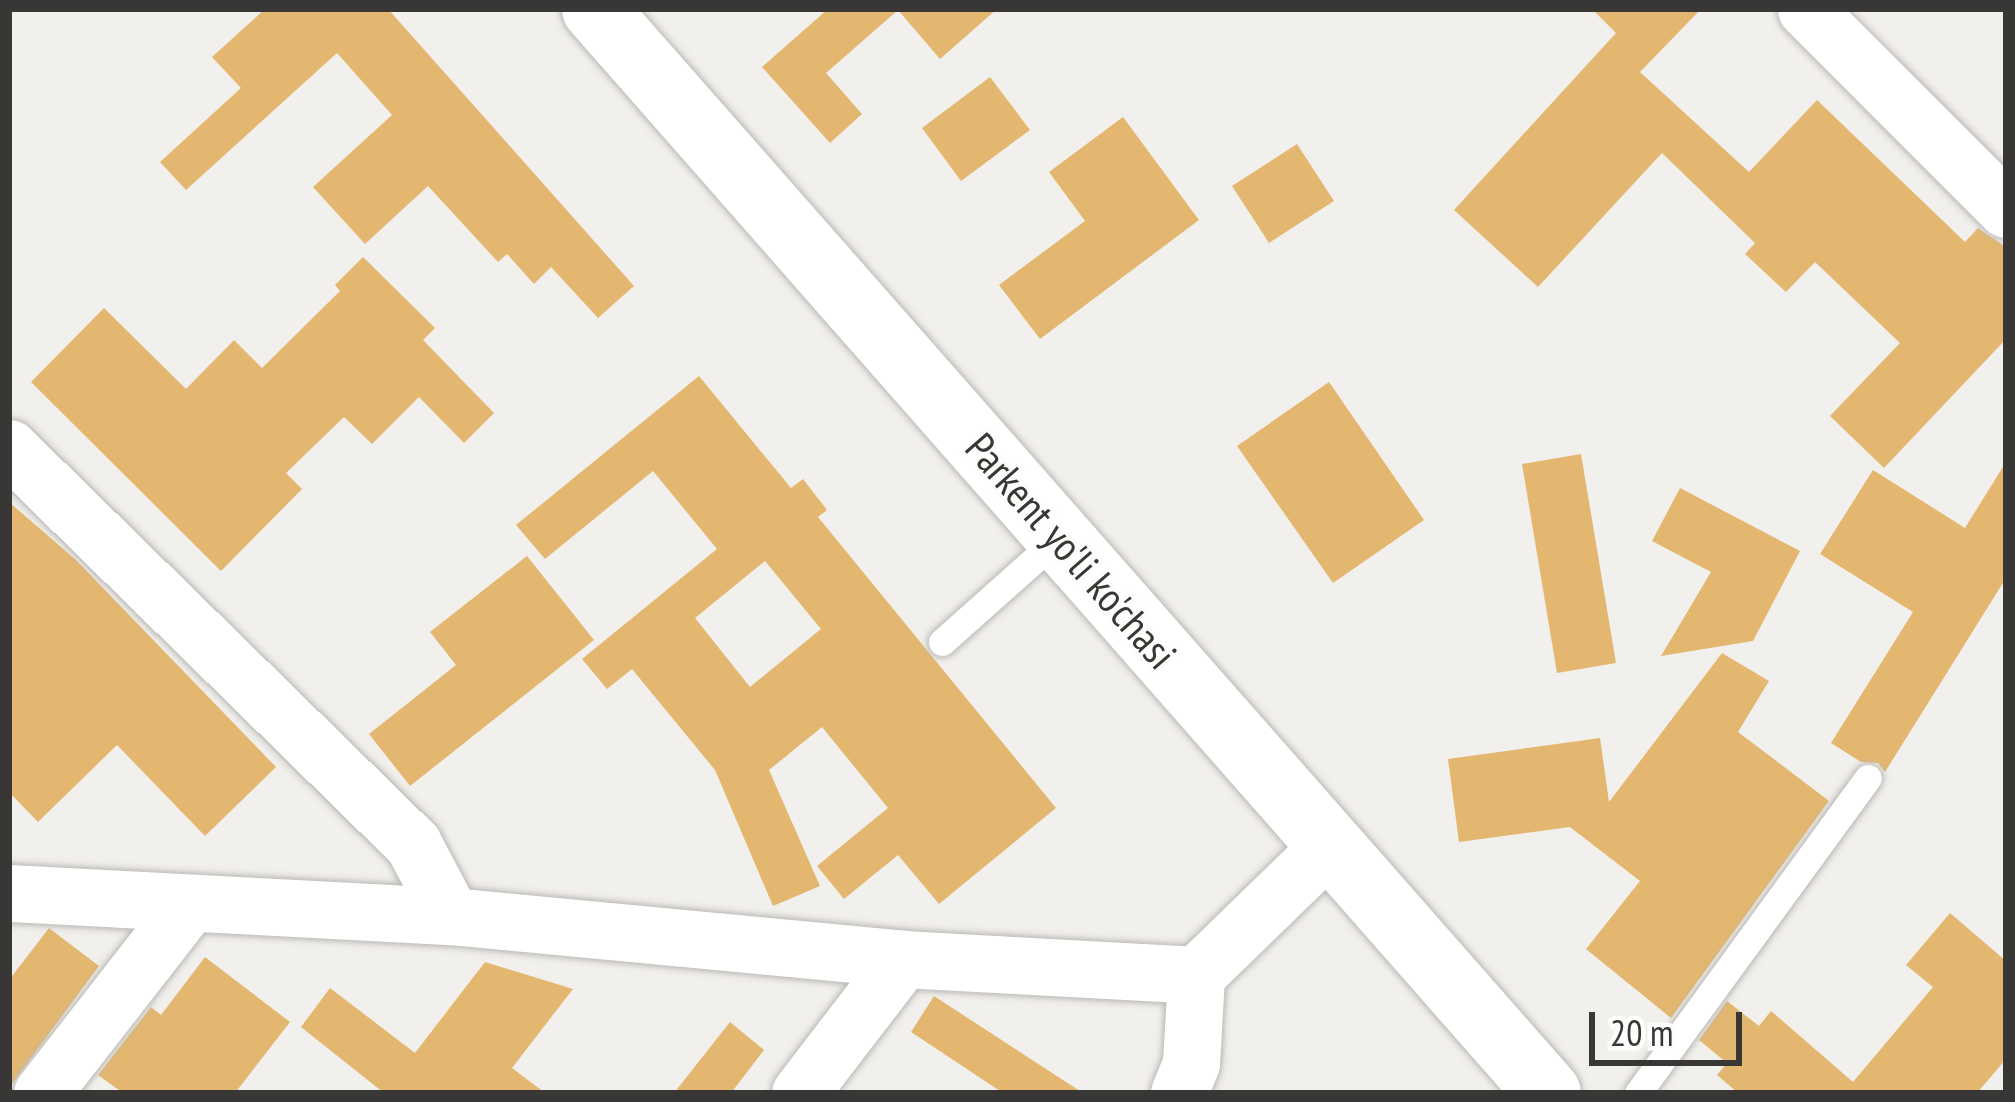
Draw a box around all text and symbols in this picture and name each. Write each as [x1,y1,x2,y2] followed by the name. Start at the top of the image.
[955,423,1187,679] street label: Parkent yo'li ko'chasi
[1595,988,1748,1062] scale bar
[1610,1009,1673,1056] text: 20 m

